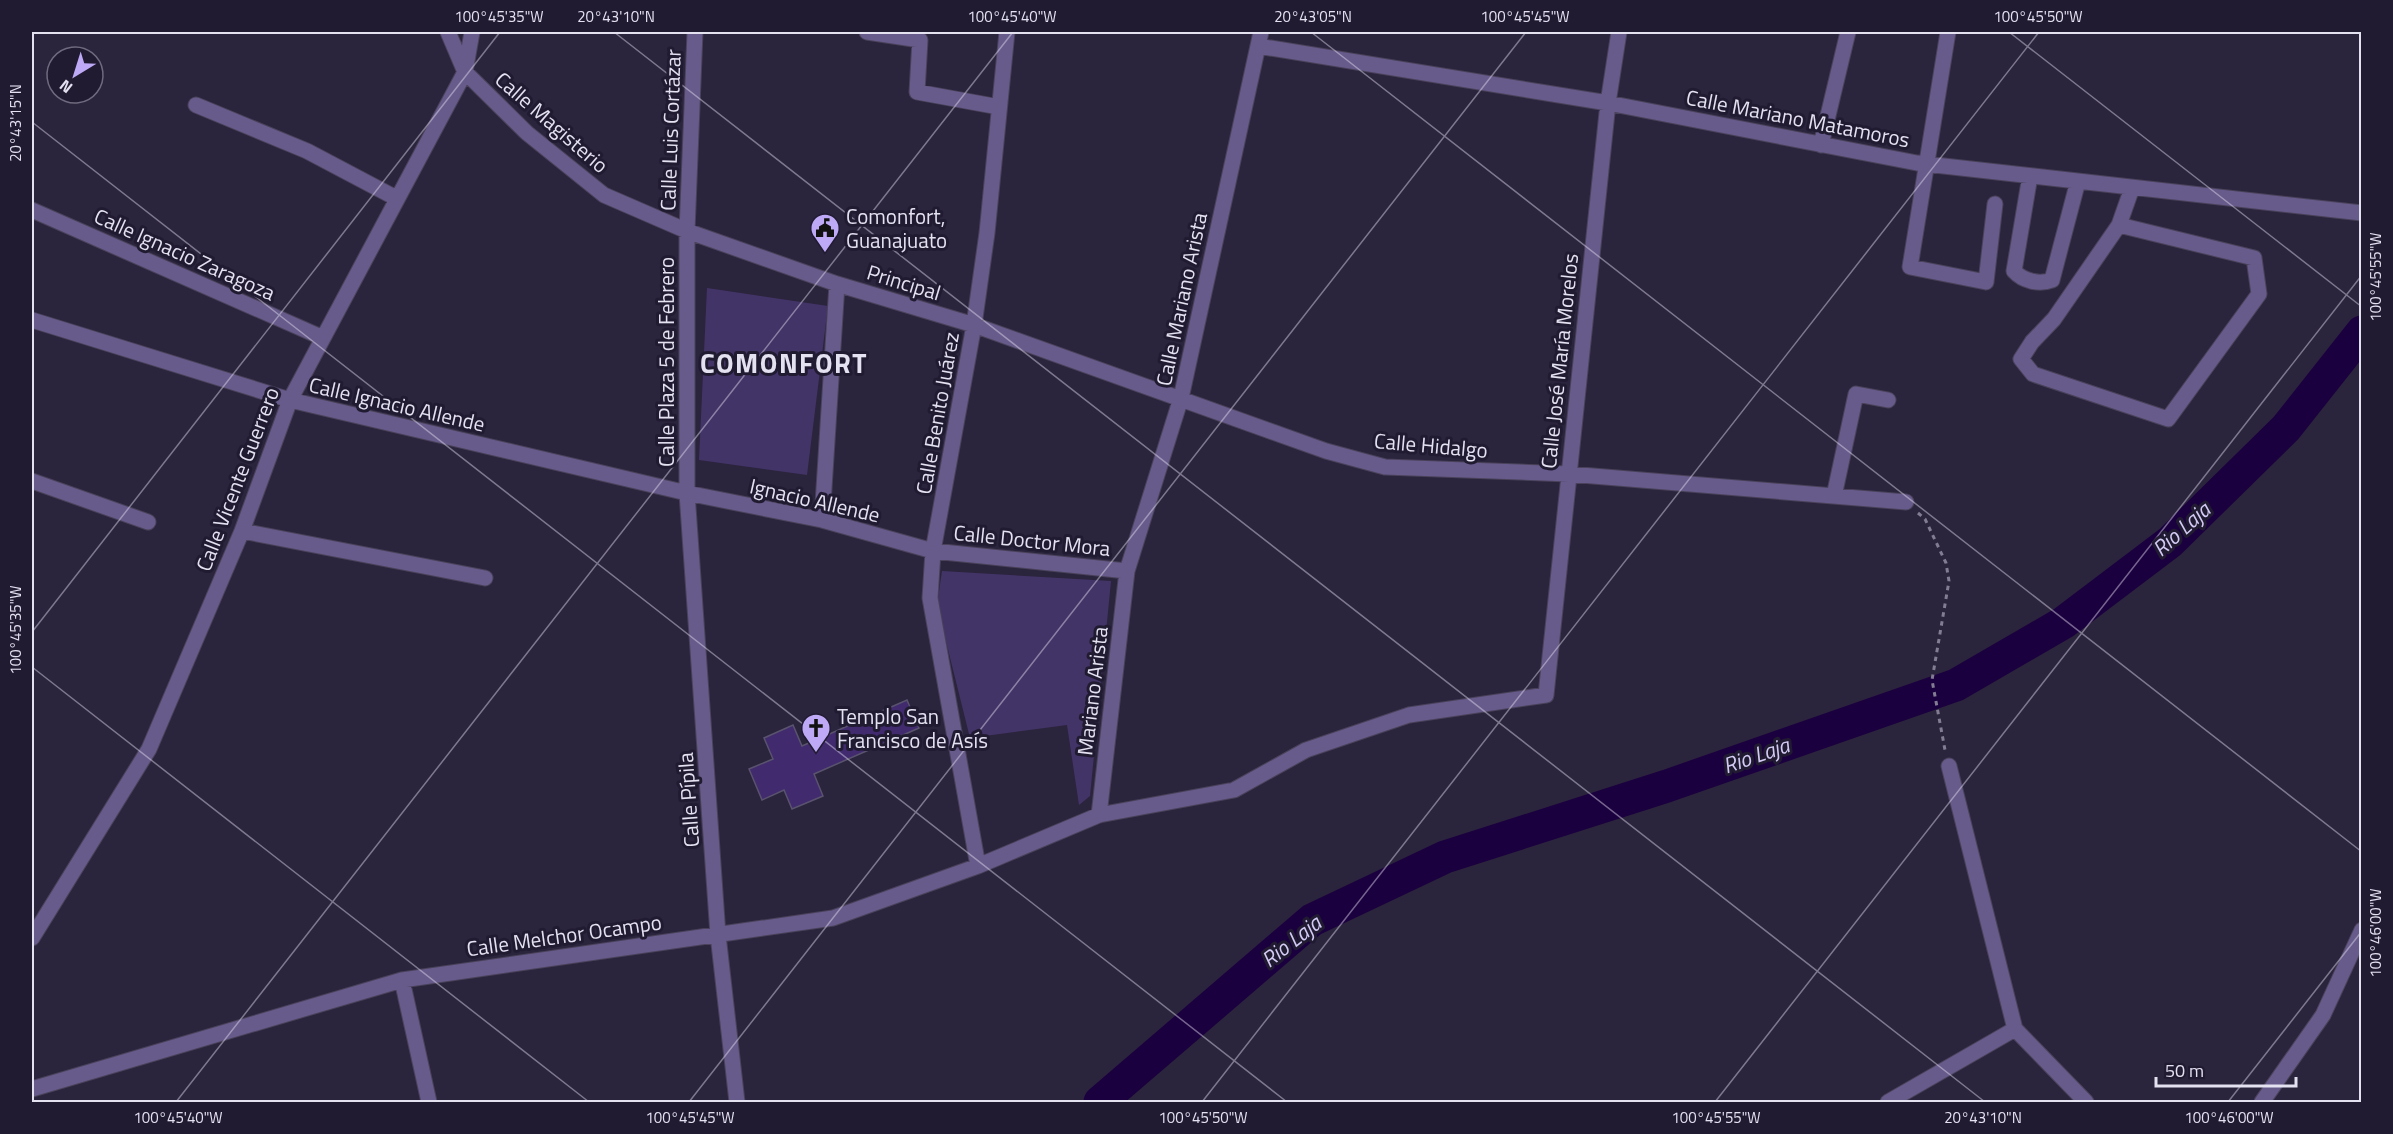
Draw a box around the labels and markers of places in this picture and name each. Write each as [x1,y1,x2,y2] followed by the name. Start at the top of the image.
[846,200,947,256] place label: Comonfort, Guanajuato
[809,212,841,254] public building icon: Comonfort, Guanajuato
[837,700,988,756] place label: Templo San Francisco de Asís
[800,712,832,754] church icon: Templo San Francisco de Asís

